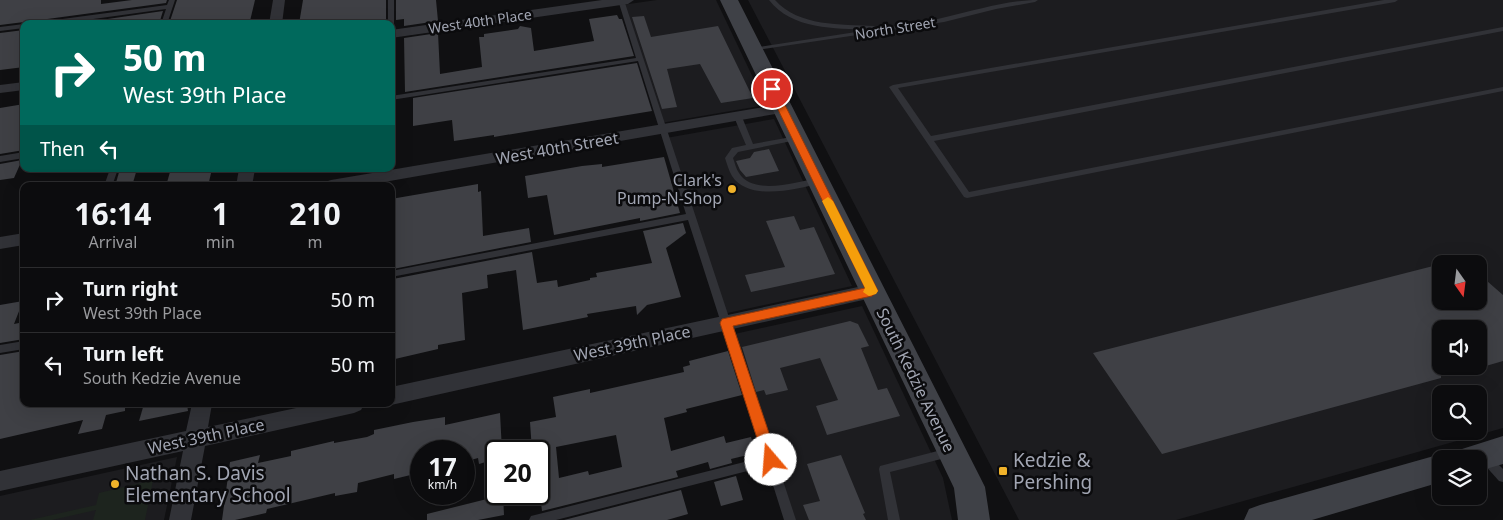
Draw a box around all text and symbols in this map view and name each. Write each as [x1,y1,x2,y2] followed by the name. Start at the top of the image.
[427,4,533,38] street label: West 40th Place
[853,12,937,44] street label: North Street
[123,34,206,81] text: 50 m
[40,40,105,105] icon: right
[751,68,793,110] pin
[758,75,786,103] icon: arrive
[123,79,286,109] text: West 39th Place
[494,126,620,170] street label: West 40th Street
[95,135,123,163] icon: left
[40,136,85,162] text: Then
[617,169,722,209] place label: Clark's Pump-N-Shop
[726,183,738,195] marker: Clark's Pump-N-Shop
[74,193,151,234] text: 16:14
[212,193,229,234] text: 1
[289,193,341,234] text: 210
[88,231,137,253] text: Arrival
[206,231,235,253] text: min
[307,231,322,253] text: m
[1432,255,1488,310] north arrow
[1432,255,1487,505] map controls
[83,276,178,302] text: Turn right
[40,286,68,314] icon: right
[331,287,375,313] text: 50 m
[83,302,202,324] text: West 39th Place
[871,304,961,456] street label: South Kedzie Avenue
[572,320,692,366] street label: West 39th Place
[1432,320,1487,375] button: sound
[83,341,164,367] text: Turn left
[40,351,68,379] icon: left
[331,352,375,378] text: 50 m
[83,367,241,389] text: South Kedzie Avenue
[1432,385,1487,440] button: search
[146,413,266,459] street label: West 39th Place
[744,433,796,485] position arrow
[485,440,550,505] speed limit sign: 20
[1013,447,1092,495] place label: Kedzie & Pershing
[428,449,457,483] text: 17
[1432,450,1487,505] button: layers
[125,460,291,508] place label: Nathan S. Davis Elementary School
[997,465,1009,477] marker: Kedzie & Pershing
[428,476,457,493] text: km/h
[109,478,121,490] marker: Nathan S. Davis Elementary School

